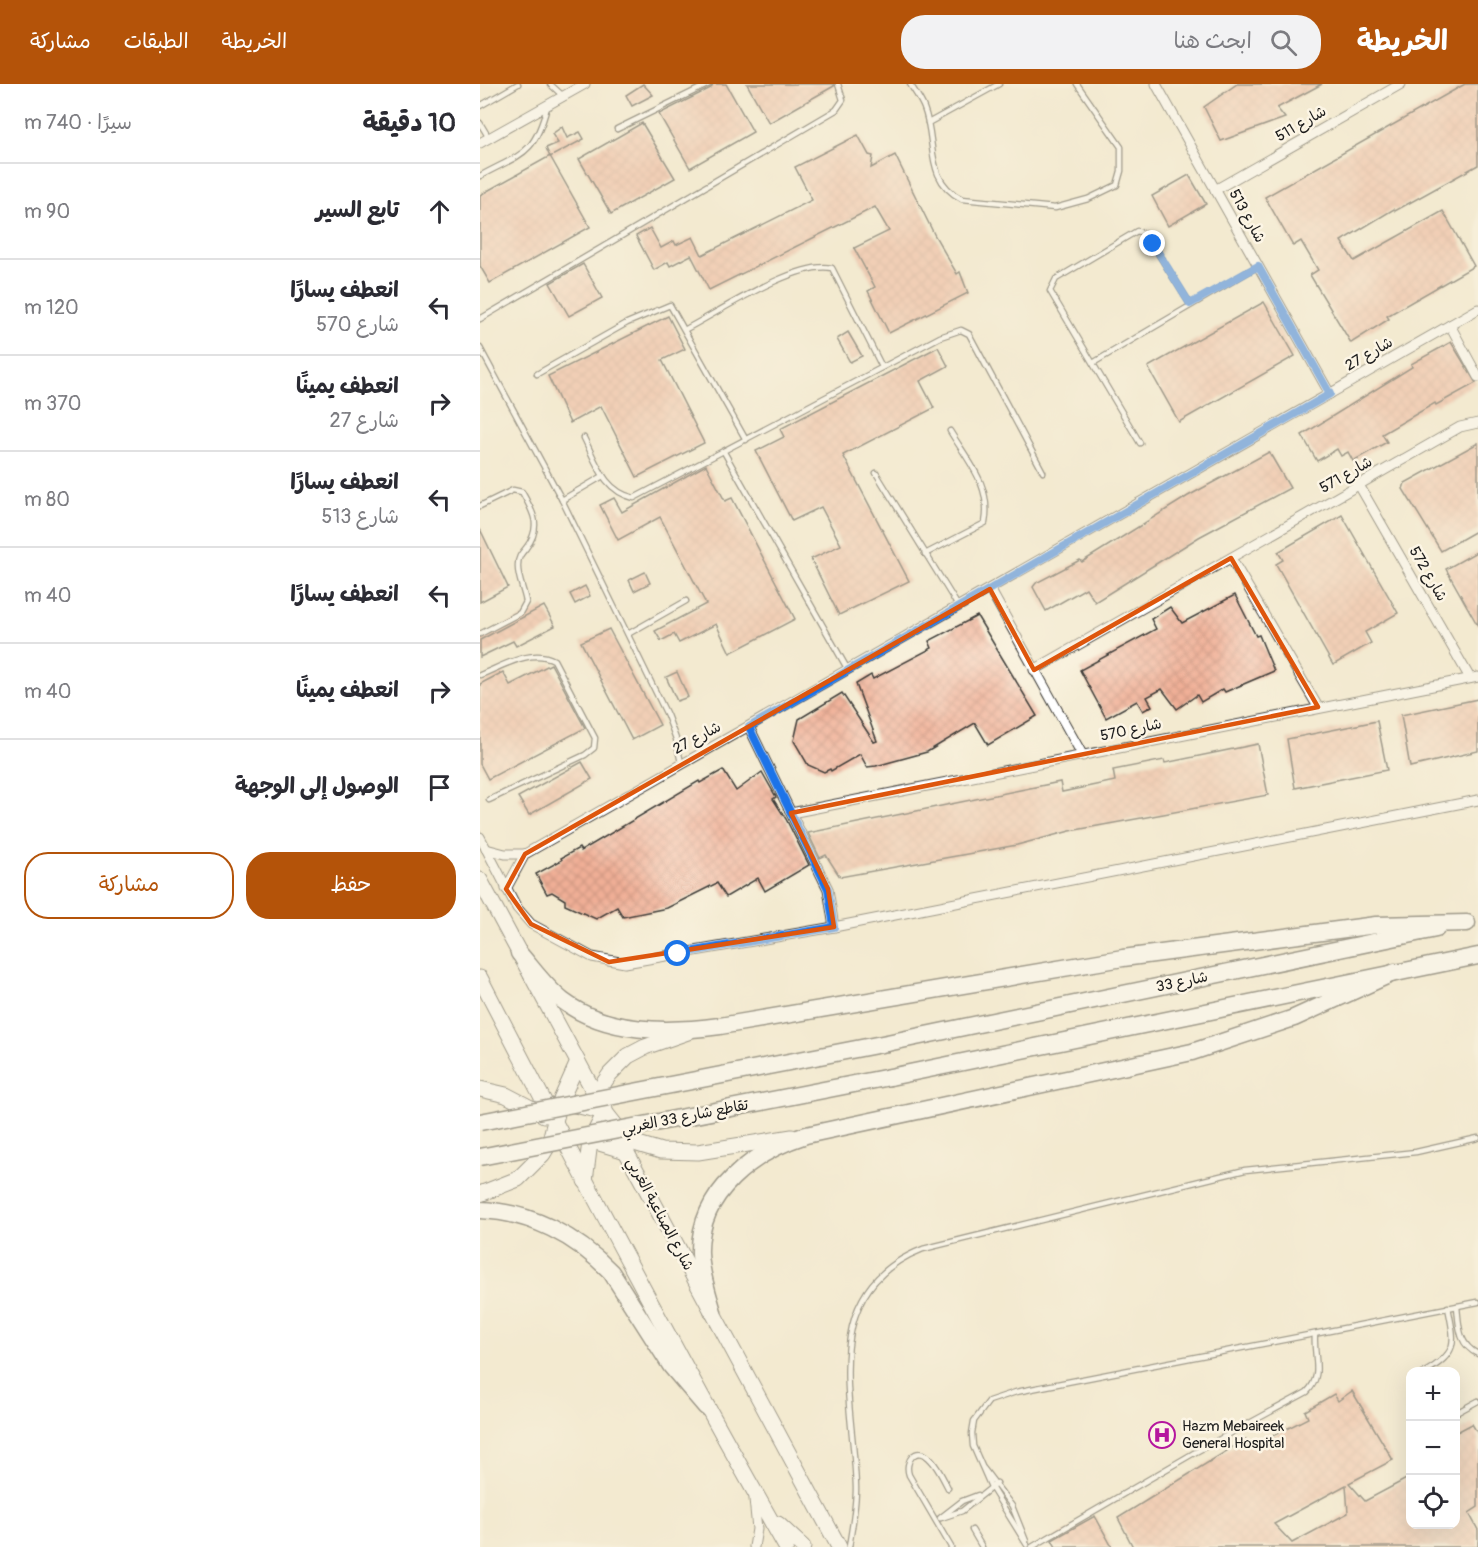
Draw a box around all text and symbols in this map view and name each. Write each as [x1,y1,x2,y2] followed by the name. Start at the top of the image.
[901,15,1321,69] search box
[1357,24,1448,59] text: الخريطة
[1267,26,1300,59] icon: search
[1174,27,1252,55] text: ابحث هنا
[30,28,91,55] text: مشاركة
[124,28,189,55] text: الطبقات
[222,28,287,55] text: الخريطة
[1272,102,1330,146] street label: شارع 511
[362,107,456,139] text: 10 دقيقة
[24,110,132,135] text: سيرًا · 740 m
[1225,186,1269,246] street label: شارع 513
[423,195,456,228] icon: ahead
[316,196,399,224] text: تابع السير
[24,199,70,224] text: 90 m
[1139,230,1165,256] route end
[290,276,399,304] text: انعطف يسارًا
[423,291,456,324] icon: left
[24,295,79,320] text: 120 m
[316,312,399,337] text: شارع 570
[1342,333,1396,375] street label: شارع 27
[296,372,399,400] text: انعطف يمينًا
[423,387,456,420] icon: right
[24,391,82,416] text: 370 m
[330,408,399,433] text: شارع 27
[1316,452,1376,498] street label: شارع 571
[290,468,399,496] text: انعطف يسارًا
[423,483,456,516] icon: left
[24,487,70,512] text: 80 m
[322,504,399,529] text: شارع 513
[1405,543,1451,605] street label: شارع 572
[423,579,456,612] icon: left
[290,580,399,608] text: انعطف يسارًا
[24,583,71,608] text: 40 m
[423,675,456,708] icon: right
[296,676,399,704] text: انعطف يمينًا
[24,679,71,704] text: 40 m
[1099,714,1163,746] street label: شارع 570
[670,717,724,759] street label: شارع 27
[423,771,456,804] icon: arrive
[235,772,399,800] text: الوصول إلى الوجهة
[24,852,234,919] button: مشاركة
[246,852,456,919] button: حفظ
[664,940,690,966] route start
[1154,967,1210,997] street label: شارع 33
[620,1095,751,1142] street label: تقاطع شارع 33 الغربي
[620,1154,698,1275] street label: شارع الصناعية الغربي
[1406,1367,1460,1529] map controls
[1406,1367,1460,1421] button: +
[1182,1417,1285,1453] place label: Hazm Mebaireek General Hospital
[1147,1420,1177,1450] hospital icon: Hazm Mebaireek General Hospital
[1406,1421,1460,1475] button: −
[1406,1475,1460,1529] button: locate

